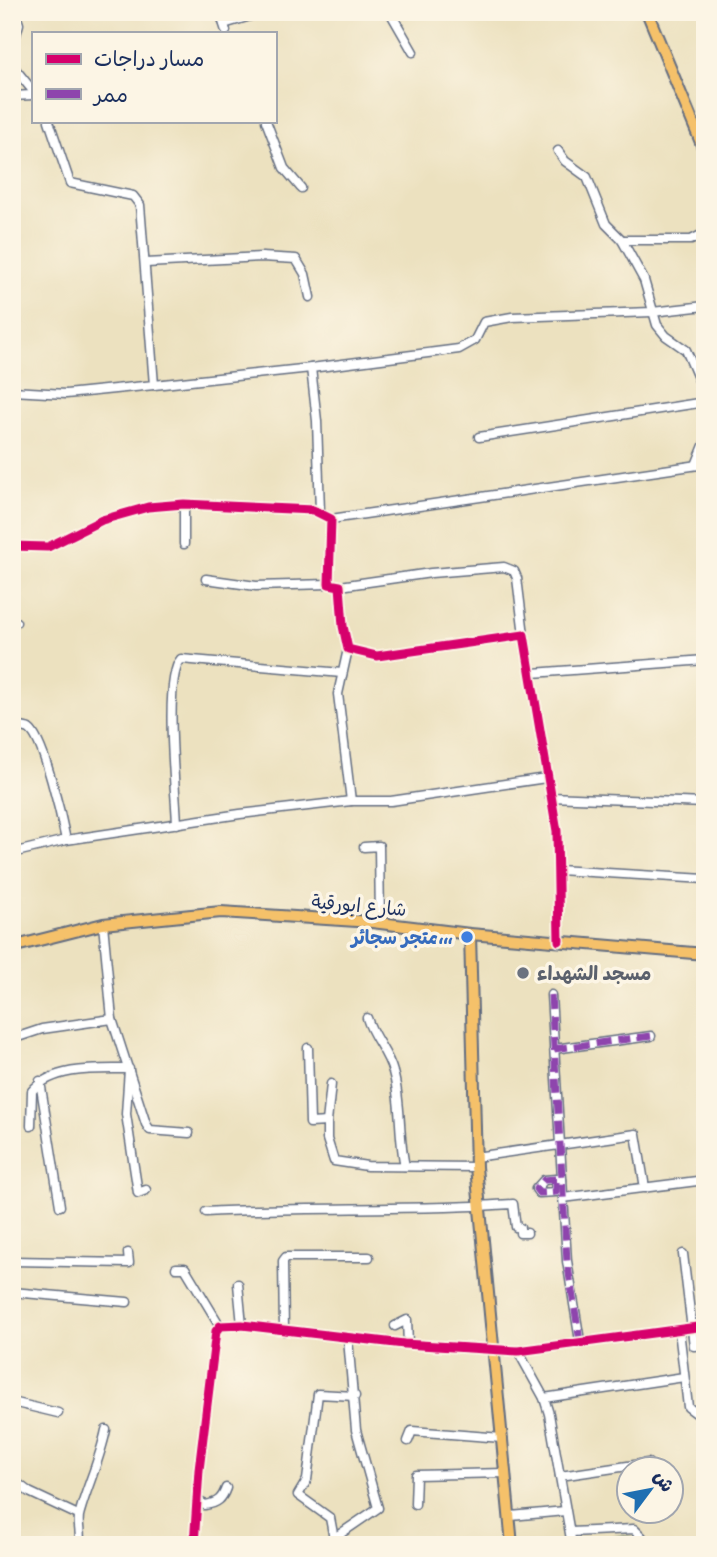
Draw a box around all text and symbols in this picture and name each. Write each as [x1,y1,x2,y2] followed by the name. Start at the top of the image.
[32,32,276,122] legend
[94,50,204,75] text: مسار دراجات
[92,86,128,111] text: ممر
[310,893,407,924] street label: شارع ابورقية
[349,929,453,952] place label: متجر سجائر،،،
[459,929,475,945] marker: متجر سجائر،،،
[515,965,531,981] marker: مسجد الشهداء
[537,965,651,988] place label: مسجد الشهداء
[616,1456,686,1526] north arrow
[646,1468,677,1498] text: ش

